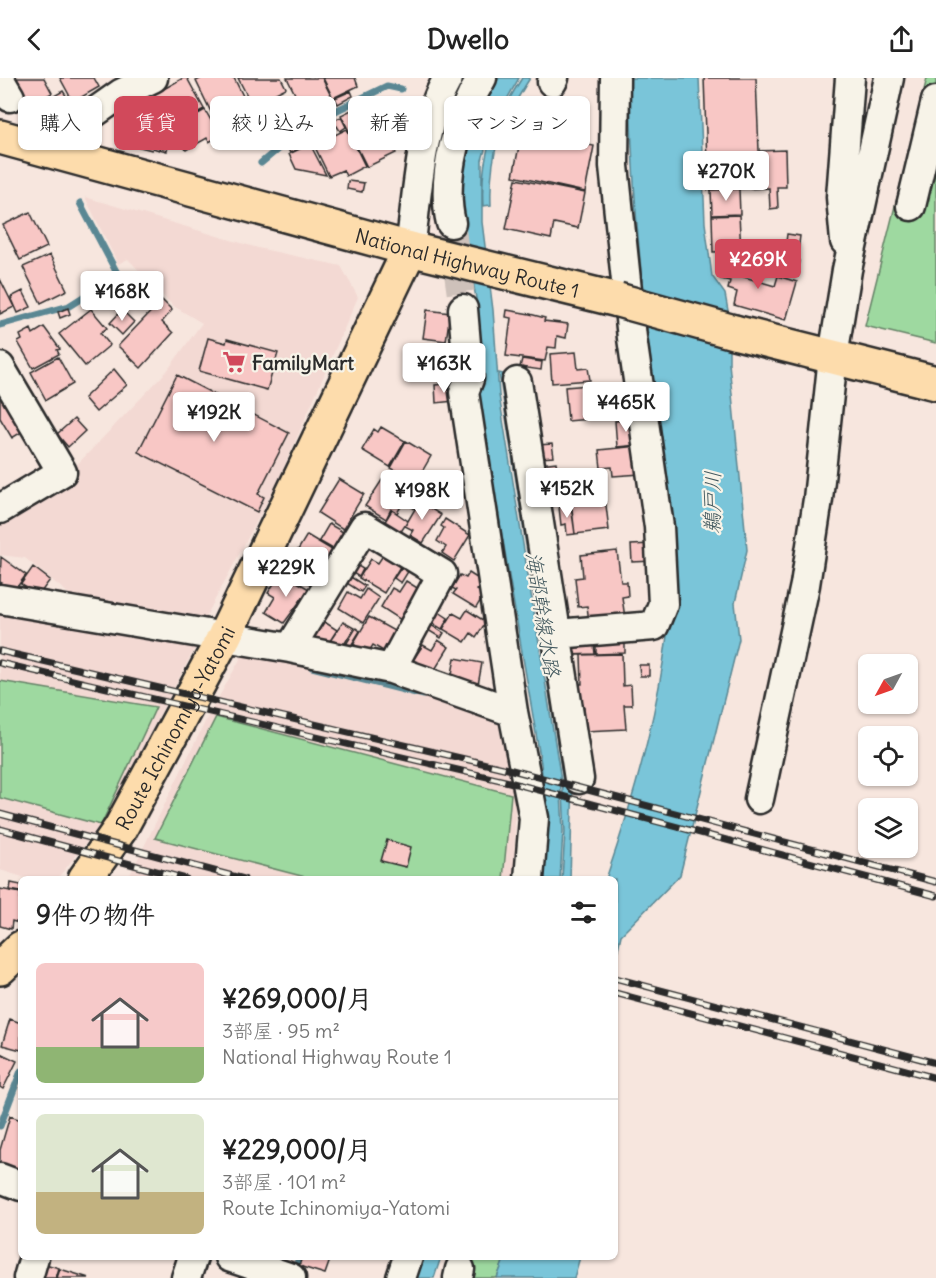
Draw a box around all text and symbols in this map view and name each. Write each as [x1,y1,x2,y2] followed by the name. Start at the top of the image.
[427,22,509,56] text: Dwello
[18,23,51,56] icon: back
[885,23,918,56] icon: share
[18,96,102,150] chip: 購入
[114,96,198,150] chip: 賃貸
[210,96,336,150] chip: 絞り込み
[348,96,432,150] chip: 新着
[444,96,590,150] chip: マンション
[684,151,768,202] pin: ¥270K
[697,158,755,183] text: ¥270K
[353,222,582,303] street label: National Highway Route 1
[716,239,800,290] pin: ¥269K
[729,246,787,271] text: ¥269K
[80,271,164,322] pin: ¥168K
[94,278,150,303] text: ¥168K
[402,343,486,394] pin: ¥163K
[221,349,247,375] supermarket icon: FamilyMart
[252,350,354,375] place label: FamilyMart
[417,350,471,375] text: ¥163K
[584,382,668,433] pin: ¥465K
[597,389,655,414] text: ¥465K
[172,392,256,443] pin: ¥192K
[187,399,241,424] text: ¥192K
[525,468,609,519] pin: ¥152K
[380,470,464,521] pin: ¥198K
[698,470,726,534] water label: 鵜戸川
[540,475,594,500] text: ¥152K
[394,477,450,502] text: ¥198K
[244,547,328,598] pin: ¥229K
[520,550,566,679] water label: 海部幹線水路
[257,554,315,579] text: ¥229K
[109,622,240,834] street label: Route Ichinomiya-Yatomi
[858,654,918,714] north arrow
[858,654,918,858] map controls
[858,726,918,786] button: locate
[858,798,918,858] button: layers
[567,896,600,929] icon: filters
[36,898,155,931] text: 9件の物件
[222,982,373,1015] text: ¥269,000/月
[84,987,156,1059] icon: home
[222,1018,340,1043] text: 3部屋 · 95 m²
[222,1044,452,1069] text: National Highway Route 1
[222,1133,372,1166] text: ¥229,000/月
[84,1138,156,1210] icon: home
[222,1169,346,1194] text: 3部屋 · 101 m²
[222,1195,450,1220] text: Route Ichinomiya-Yatomi

